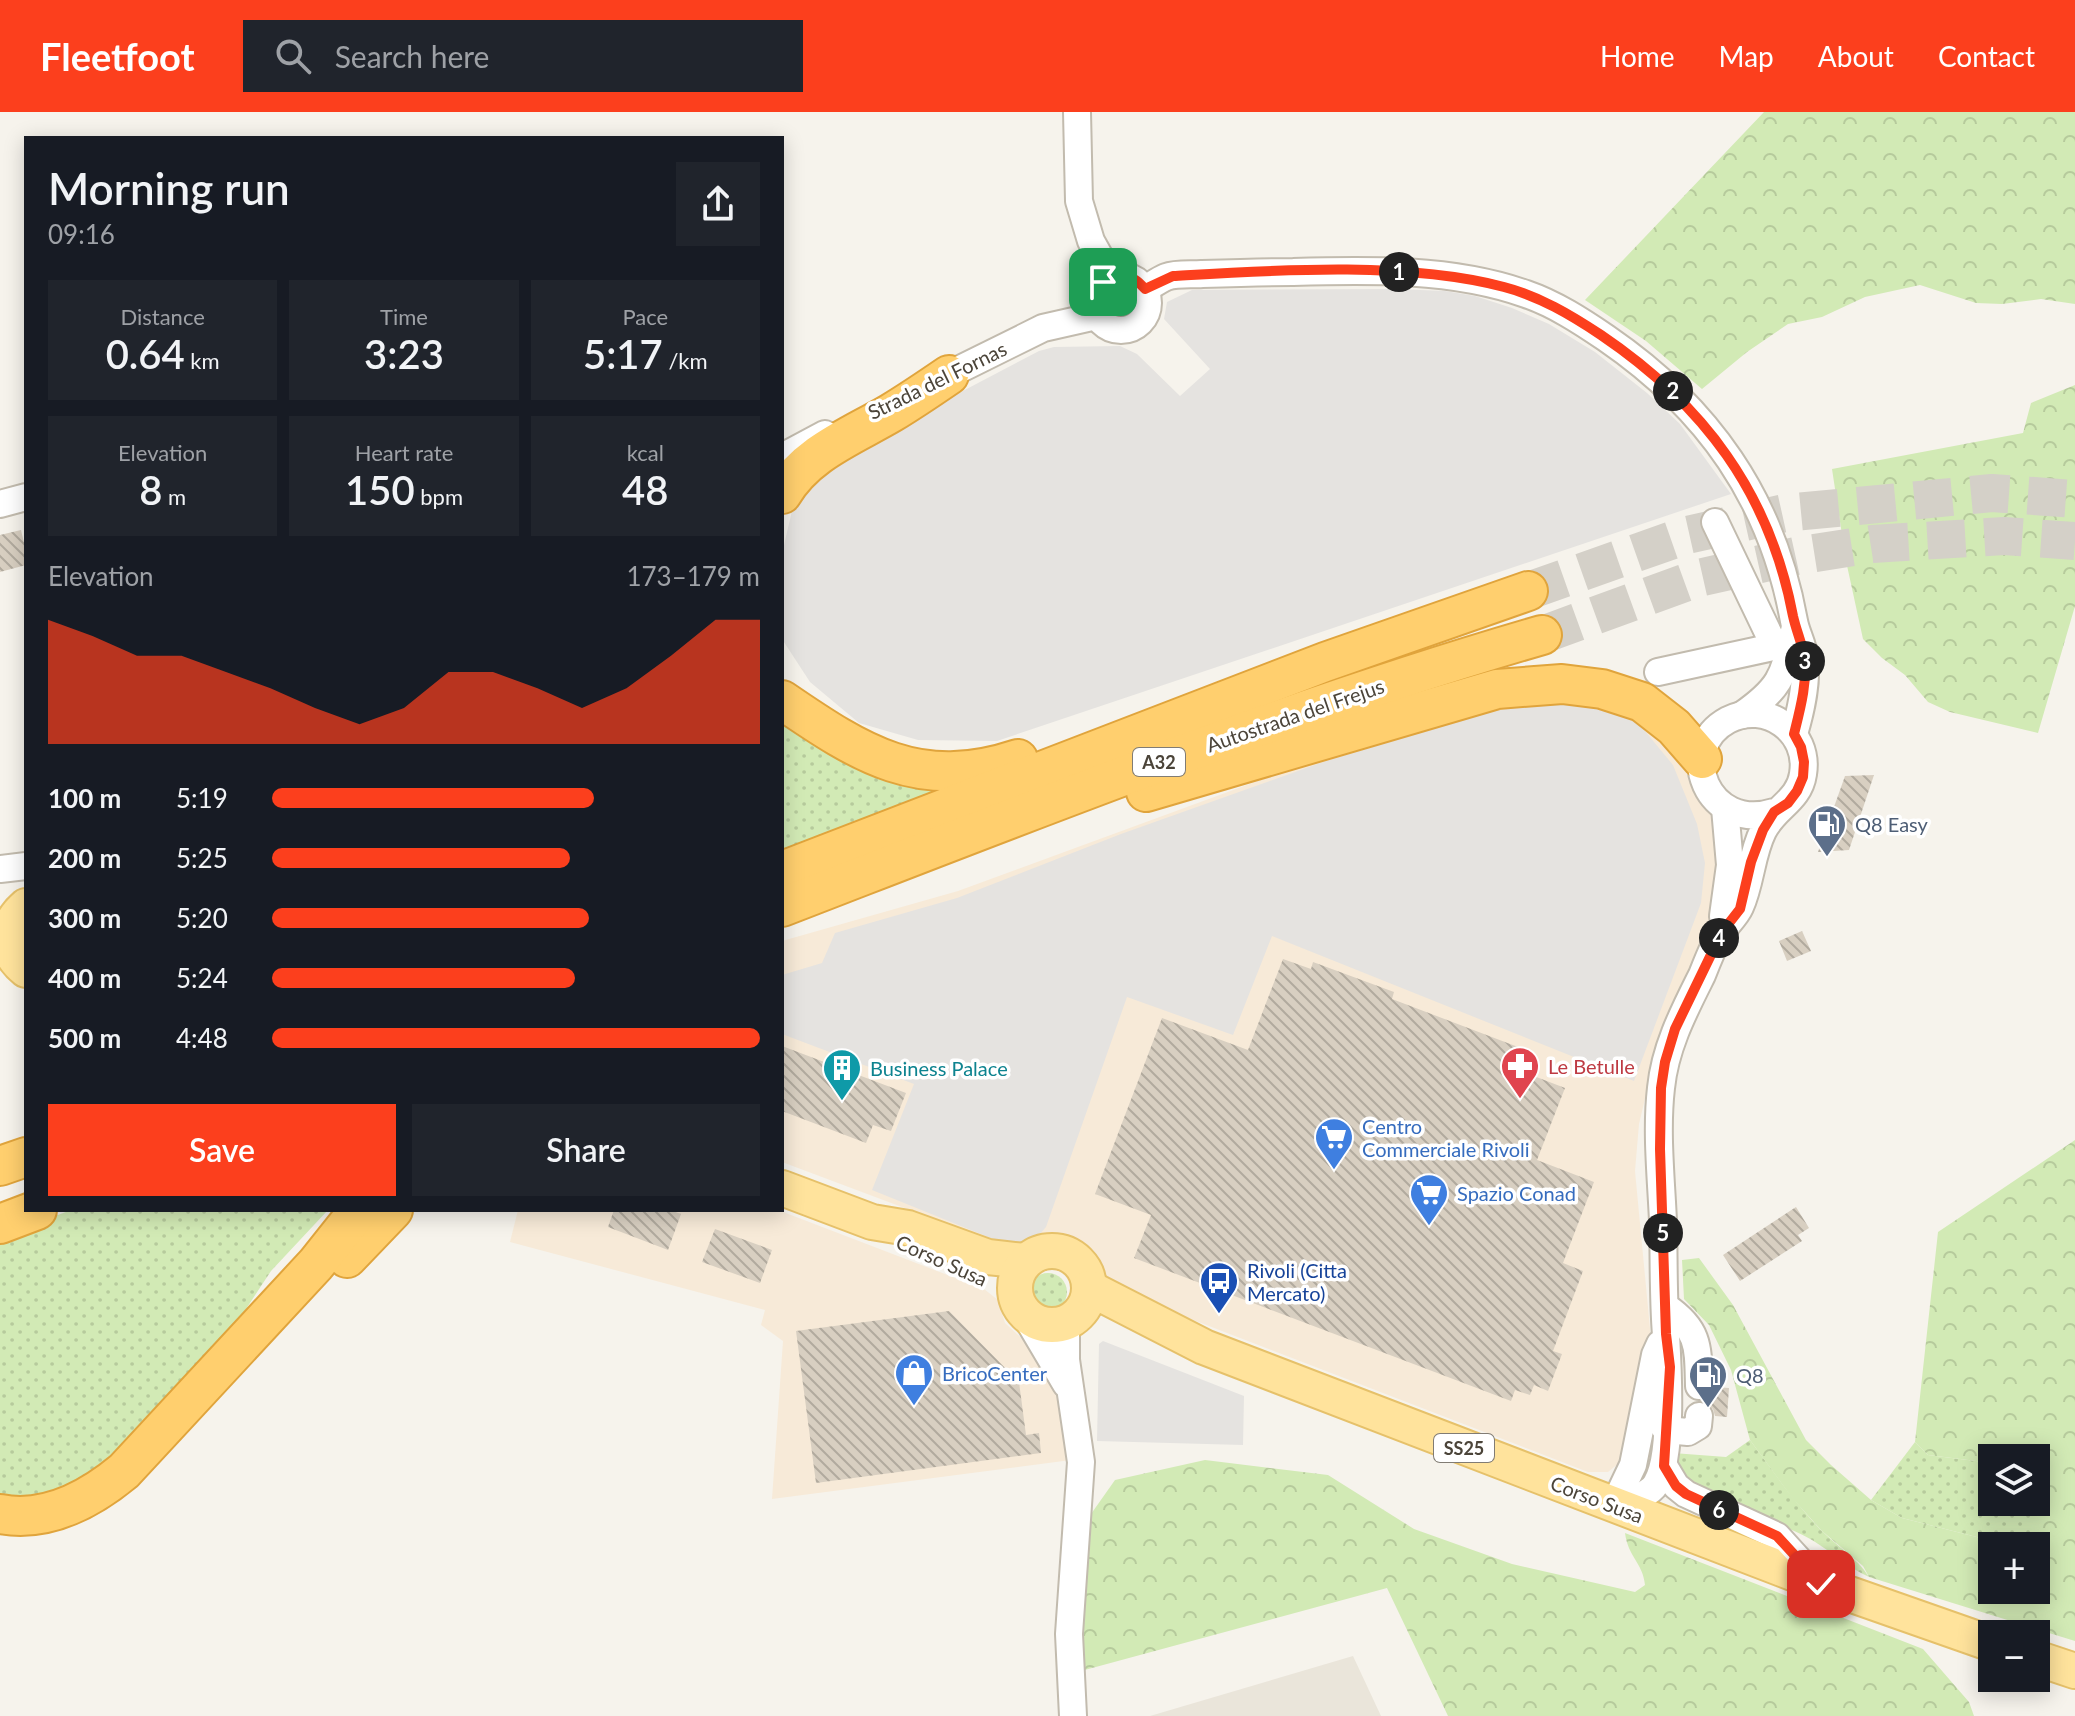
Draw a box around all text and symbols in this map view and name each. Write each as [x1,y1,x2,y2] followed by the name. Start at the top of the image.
[243,20,803,92] search box
[40,33,195,79] text: Fleetfoot
[271,34,315,78] icon: search
[335,38,489,74] text: Search here
[1600,39,1675,73] text: Home
[1719,39,1774,73] text: Map
[1818,39,1894,73] text: About
[1938,39,2035,73] text: Contact
[48,162,290,214] text: Morning run
[676,162,760,246] button: share
[48,218,115,250] text: 09:16
[1069,248,1137,316] pin
[1379,252,1419,292] pin: 1
[1393,258,1405,285] text: 1
[1081,260,1125,304] icon: arrive
[120,303,205,330] text: Distance
[380,303,428,330] text: Time
[622,303,668,330] text: Pace
[106,330,185,378] text: 0.64
[364,330,444,378] text: 3:23
[583,330,663,378] text: 5:17
[864,336,1010,424] street label: Strada del Fornas
[185,347,220,374] text: km
[663,347,708,374] text: /km
[1653,371,1693,411] pin: 2
[1667,377,1679,404] text: 2
[118,439,207,466] text: Elevation
[355,439,453,466] text: Heart rate
[627,439,664,466] text: kcal
[139,466,162,514] text: 8
[345,466,415,514] text: 150
[622,466,669,514] text: 48
[162,483,186,510] text: m
[415,483,463,510] text: bpm
[48,560,154,592] text: Elevation
[626,560,760,592] text: 173–179 m
[1785,641,1825,681] pin: 3
[1799,647,1811,674] text: 3
[1203,673,1387,757] street label: Autostrada del Frejus
[1133,748,1185,776] road number: A32
[48,782,121,814] text: 100 m
[176,782,228,814] text: 5:19
[1806,803,1848,858] fuel station icon: Q8 Easy
[1855,812,1929,836] place label: Q8 Easy
[48,842,121,874] text: 200 m
[176,842,228,874] text: 5:25
[48,902,121,934] text: 300 m
[176,902,228,934] text: 5:20
[1699,918,1739,958] pin: 4
[1713,924,1725,951] text: 4
[48,962,121,994] text: 400 m
[176,962,228,994] text: 5:24
[48,1022,121,1054] text: 500 m
[176,1022,228,1054] text: 4:48
[1499,1045,1541,1100] pharmacy icon: Le Betulle
[821,1047,863,1102] building icon: Business Palace
[1548,1054,1635,1078] place label: Le Betulle
[870,1056,1008,1080] place label: Business Palace
[48,1104,396,1196] button: Save
[412,1104,760,1196] button: Share
[1362,1114,1530,1161] place label: Centro Commerciale Rivoli
[1313,1116,1355,1171] supermarket icon: Centro Commerciale Rivoli
[1408,1172,1450,1227] supermarket icon: Spazio Conad
[1457,1181,1576,1205] place label: Spazio Conad
[1643,1213,1683,1253] pin: 5
[1657,1219,1669,1246] text: 5
[893,1229,991,1291] street label: Corso Susa
[1247,1258,1347,1305] place label: Rivoli (Citta Mercato)
[1198,1260,1240,1315] bus stop icon: Rivoli (Citta Mercato)
[893,1352,935,1407] shop icon: BricoCenter
[1687,1354,1729,1409] fuel station icon: Q8
[942,1361,1048,1385] place label: BricoCenter
[1736,1363,1764,1387] place label: Q8
[1434,1434,1494,1462] road number: SS25
[1978,1444,2050,1692] map controls
[1978,1444,2050,1516] button: layers
[1547,1470,1647,1528] street label: Corso Susa
[1699,1490,1739,1530] pin: 6
[1713,1496,1725,1523] text: 6
[1978,1532,2050,1604] button: +
[1787,1550,1855,1618] pin
[1799,1562,1843,1606] icon: check
[1978,1620,2050,1692] button: −

